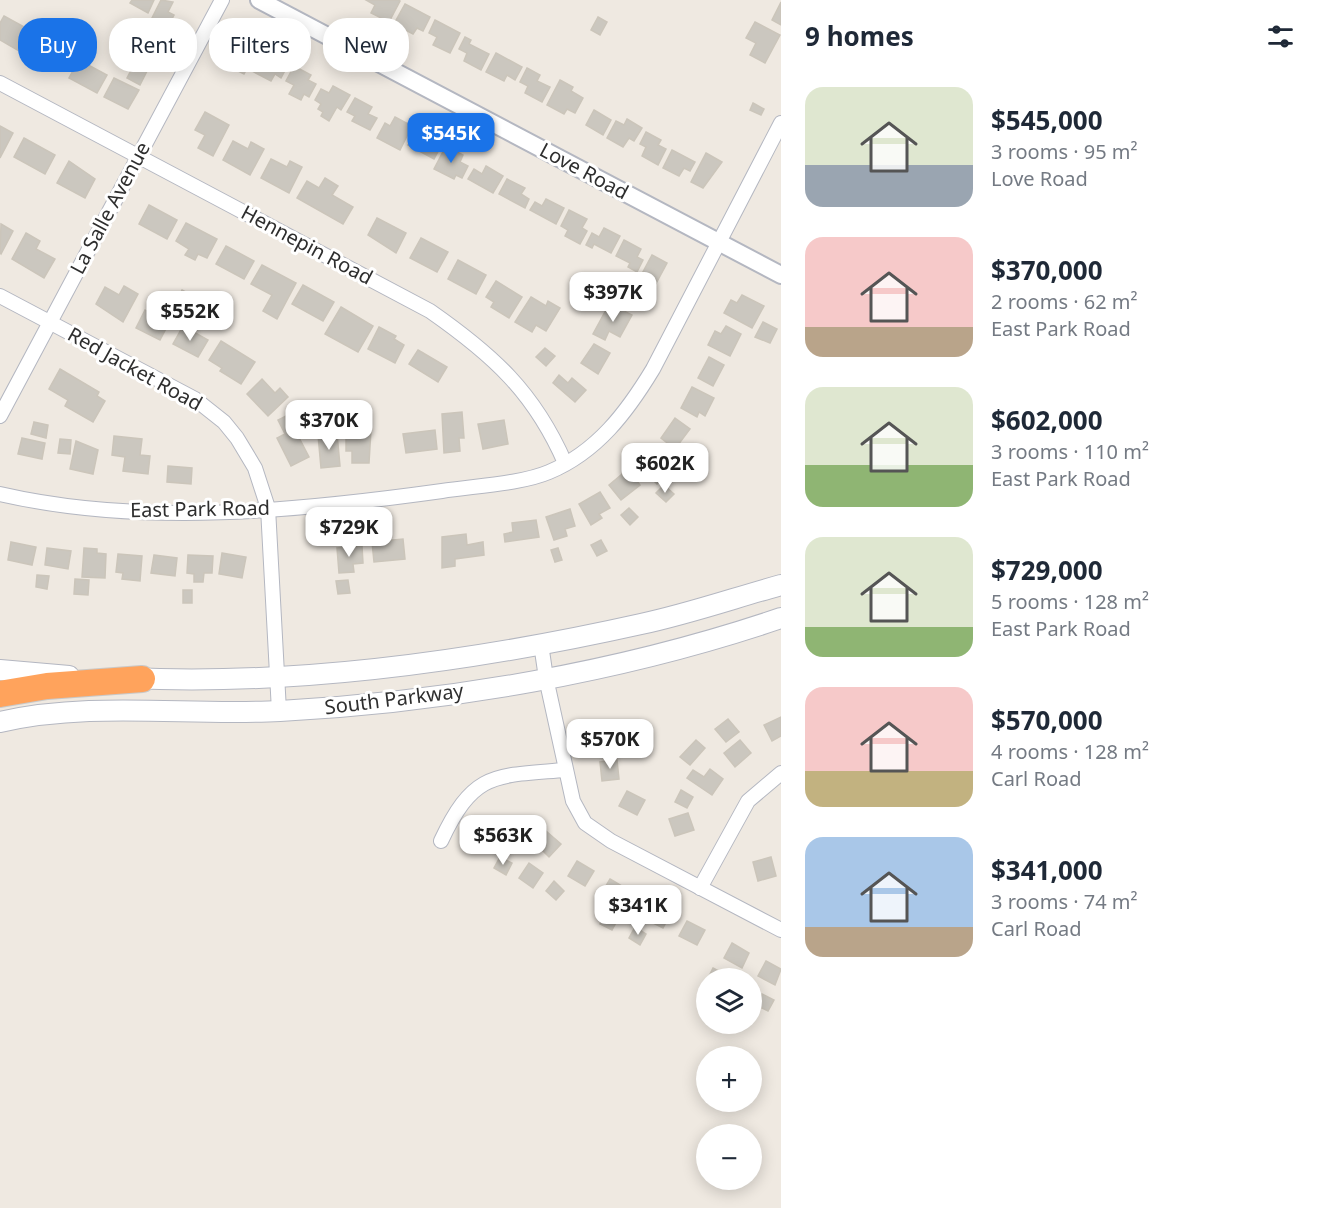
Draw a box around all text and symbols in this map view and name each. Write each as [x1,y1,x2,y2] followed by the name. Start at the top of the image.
[18,18,97,72] chip: Buy
[109,18,197,72] chip: Rent
[209,18,311,72] chip: Filters
[323,18,409,72] chip: New
[805,18,914,54] text: 9 homes
[1264,20,1297,53] icon: filters
[991,102,1103,138] text: $545,000
[853,111,925,183] icon: home
[409,113,493,164] pin: $545K
[421,119,481,146] text: $545K
[535,136,633,205] street label: Love Road
[63,137,156,279] street label: La Salle Avenue
[991,138,1138,165] text: 3 rooms · 95 m²
[991,165,1088,192] text: Love Road
[237,199,378,291] street label: Hennepin Road
[991,252,1103,288] text: $370,000
[853,261,925,333] icon: home
[571,272,655,323] pin: $397K
[583,278,643,305] text: $397K
[991,288,1138,315] text: 2 rooms · 62 m²
[148,291,232,342] pin: $552K
[160,297,220,324] text: $552K
[991,315,1131,342] text: East Park Road
[63,320,207,417] street label: Red Jacket Road
[287,400,371,451] pin: $370K
[991,402,1103,438] text: $602,000
[299,406,359,433] text: $370K
[853,411,925,483] icon: home
[991,438,1149,465] text: 3 rooms · 110 m²
[623,443,707,494] pin: $602K
[635,449,695,476] text: $602K
[991,465,1131,492] text: East Park Road
[130,494,270,523] street label: East Park Road
[307,507,391,558] pin: $729K
[319,513,379,540] text: $729K
[991,552,1103,588] text: $729,000
[853,561,925,633] icon: home
[991,588,1149,615] text: 5 rooms · 128 m²
[991,615,1131,642] text: East Park Road
[323,676,466,720] street label: South Parkway
[991,702,1103,738] text: $570,000
[853,711,925,783] icon: home
[568,719,652,770] pin: $570K
[580,725,640,752] text: $570K
[991,738,1149,765] text: 4 rooms · 128 m²
[991,765,1082,792] text: Carl Road
[461,815,545,866] pin: $563K
[473,821,533,848] text: $563K
[991,852,1103,888] text: $341,000
[853,861,925,933] icon: home
[596,885,680,936] pin: $341K
[991,888,1138,915] text: 3 rooms · 74 m²
[608,891,668,918] text: $341K
[991,915,1082,942] text: Carl Road
[696,968,762,1190] map controls
[696,968,762,1034] button: layers
[696,1046,762,1112] button: +
[696,1124,762,1190] button: −

